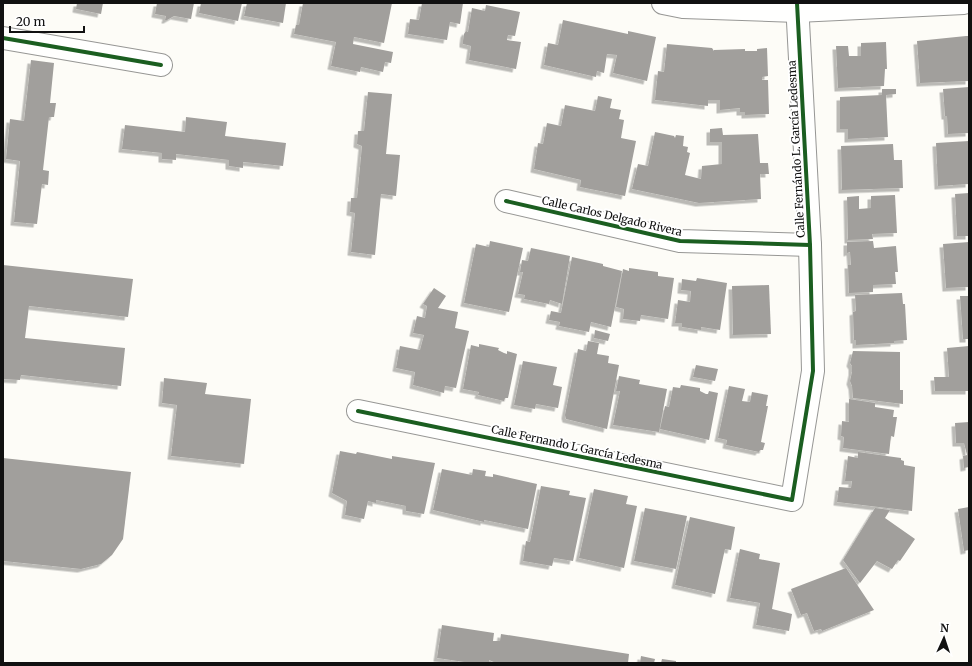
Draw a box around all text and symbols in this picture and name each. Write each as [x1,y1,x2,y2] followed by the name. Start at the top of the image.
[10,8,84,34] scale bar
[16,14,45,29] text: 20 m
[784,60,808,238] street label: Calle Fernándo L. García Ledesma
[540,193,684,239] street label: Calle Carlos Delgado Rivera
[490,422,664,472] street label: Calle Fernando L García Ledesma
[924,618,964,658] north arrow
[940,621,950,635] text: N

